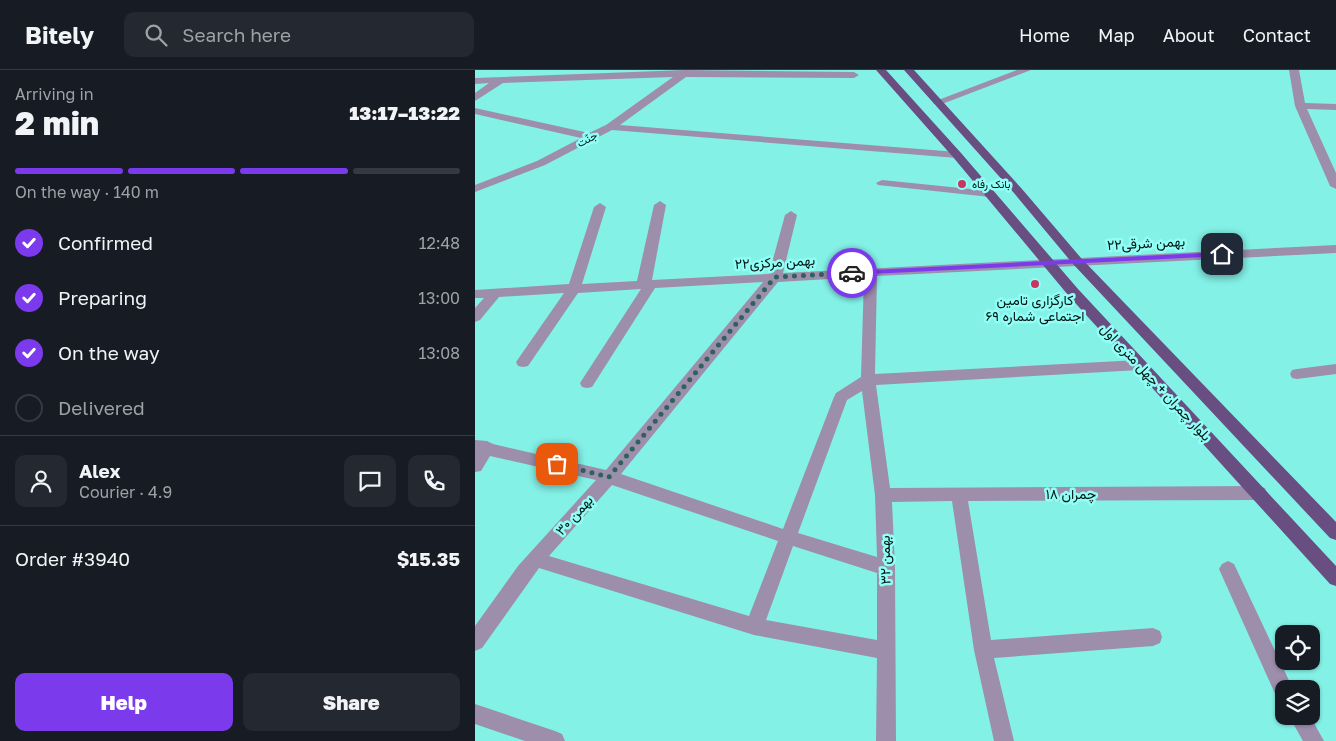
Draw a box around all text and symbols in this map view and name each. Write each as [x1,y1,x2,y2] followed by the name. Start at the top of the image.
[124,12,474,57] search box
[25,20,94,49] text: Bitely
[142,21,170,49] icon: search
[182,23,291,46] text: Search here
[1019,24,1070,46] text: Home
[1098,24,1135,46] text: Map
[1163,24,1215,46] text: About
[1243,24,1311,46] text: Contact
[15,84,94,104] text: Arriving in
[349,101,460,124] text: 13:17–13:22
[15,104,99,142] text: 2 min
[574,128,600,150] street label: جنّت
[972,177,1010,191] place label: بانک رفاه
[956,178,968,190] marker: بانک رفاه
[15,182,159,202] text: On the way · 140 m
[15,229,43,257] icon: check
[58,231,153,254] text: Confirmed
[1106,232,1186,254] street label: ۲۲بهمن شرقی
[419,233,460,253] text: 12:48
[1201,233,1243,275] pin
[1208,240,1236,268] icon: home
[827,248,877,298] courier
[734,251,816,273] street label: ۲۲بهمن مرکزی
[838,259,866,287] icon: car
[1029,278,1041,290] marker: کارگزاری تامین اجتماعی شماره ۶۹
[15,284,43,312] icon: check
[58,286,147,309] text: Preparing
[418,288,460,308] text: 13:00
[985,291,1085,325] place label: کارگزاری تامین اجتماعی شماره ۶۹
[1096,319,1215,445] street label: بلوار چمران + چهل متری اول
[15,339,43,367] icon: check
[58,341,160,364] text: On the way
[418,343,460,363] text: 13:08
[58,396,145,419] text: Delivered
[536,443,578,485] pin
[543,450,571,478] icon: bag
[15,455,67,507] button: person
[344,455,396,507] button: chat
[408,455,460,507] button: phone
[79,459,120,482] text: Alex
[79,482,172,502] text: Courier · 4.9
[1046,485,1096,504] street label: چمران ۱۸
[551,491,597,539] street label: بهمن ۳۰
[876,535,894,585] street label: بهمن ۳۲
[15,547,130,570] text: Order #3940
[397,547,460,570] text: $15.35
[1275,625,1320,725] map controls
[1275,625,1320,670] button: locate
[15,673,233,731] button: Help
[243,673,460,731] button: Share
[1275,680,1320,725] button: layers

